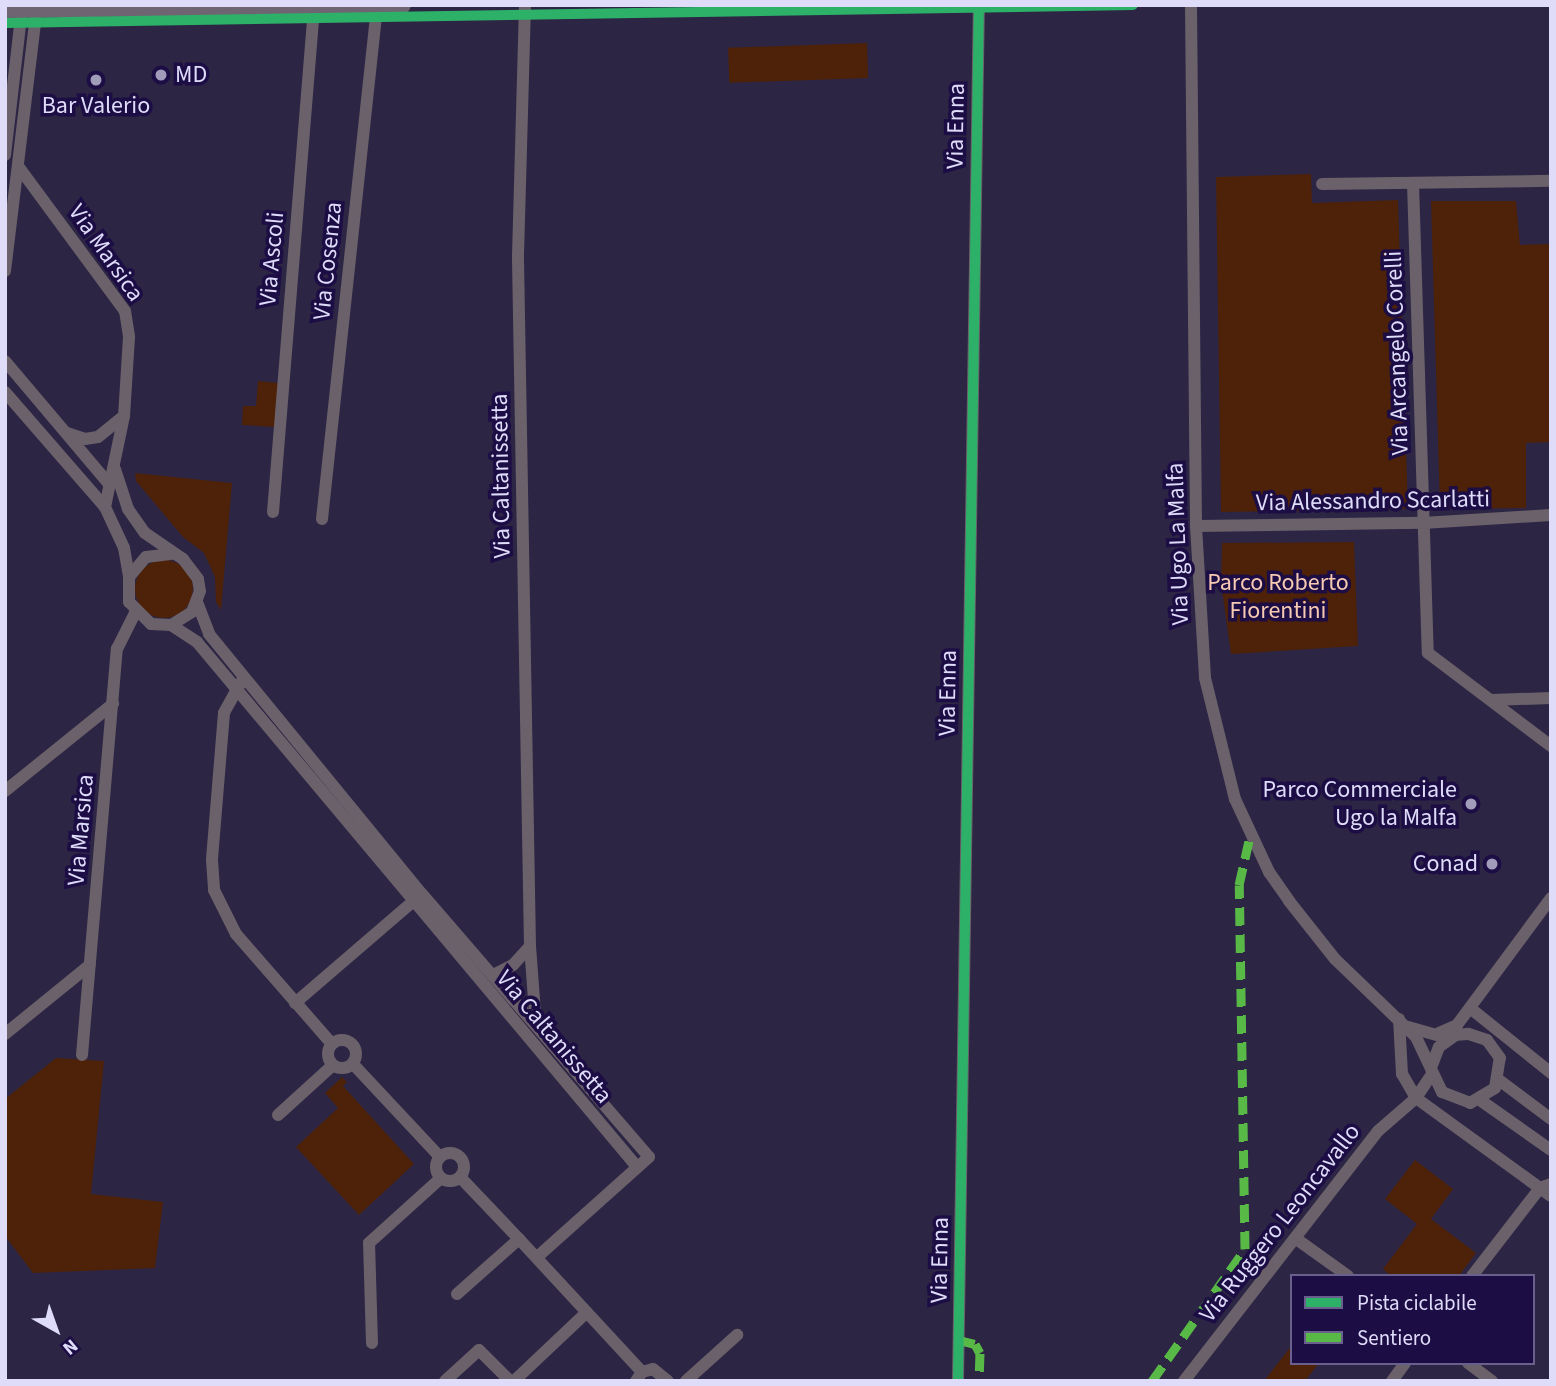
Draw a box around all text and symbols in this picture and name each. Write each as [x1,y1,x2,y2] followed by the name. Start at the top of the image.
[175,61,207,89] place label: MD
[153,67,169,83] marker: MD
[88,72,104,88] marker: Bar Valerio
[941,83,971,169] street label: Via Enna
[42,92,150,120] place label: Bar Valerio
[62,199,150,307] street label: Via Marsica
[307,200,349,322] street label: Via Cosenza
[254,211,290,307] street label: Via Ascoli
[1379,250,1415,456] street label: Via Arcangelo Corelli
[485,393,517,559] street label: Via Caltanissetta
[1161,462,1195,626] street label: Via Ugo La Malfa
[1256,485,1490,517] street label: Via Alessandro Scarlatti
[1207,569,1349,625] park label: Parco Roberto Fiorentini
[933,650,963,736] street label: Via Enna
[62,773,100,887] street label: Via Marsica
[1263,776,1457,832] place label: Parco Commerciale Ugo la Malfa
[1463,796,1479,812] marker: Parco Commerciale Ugo la Malfa
[1413,850,1478,878] place label: Conad
[1484,856,1500,872] marker: Conad
[490,965,618,1109] street label: Via Caltanissetta
[1194,1118,1366,1328] street label: Via Ruggero Leoncavallo
[925,1217,955,1303] street label: Via Enna
[1290,1274,1535,1365] legend
[1357,1288,1477,1318] text: Pista ciclabile
[21,1295,91,1365] north arrow
[1357,1323,1431,1353] text: Sentiero
[56,1332,83,1361] text: N

